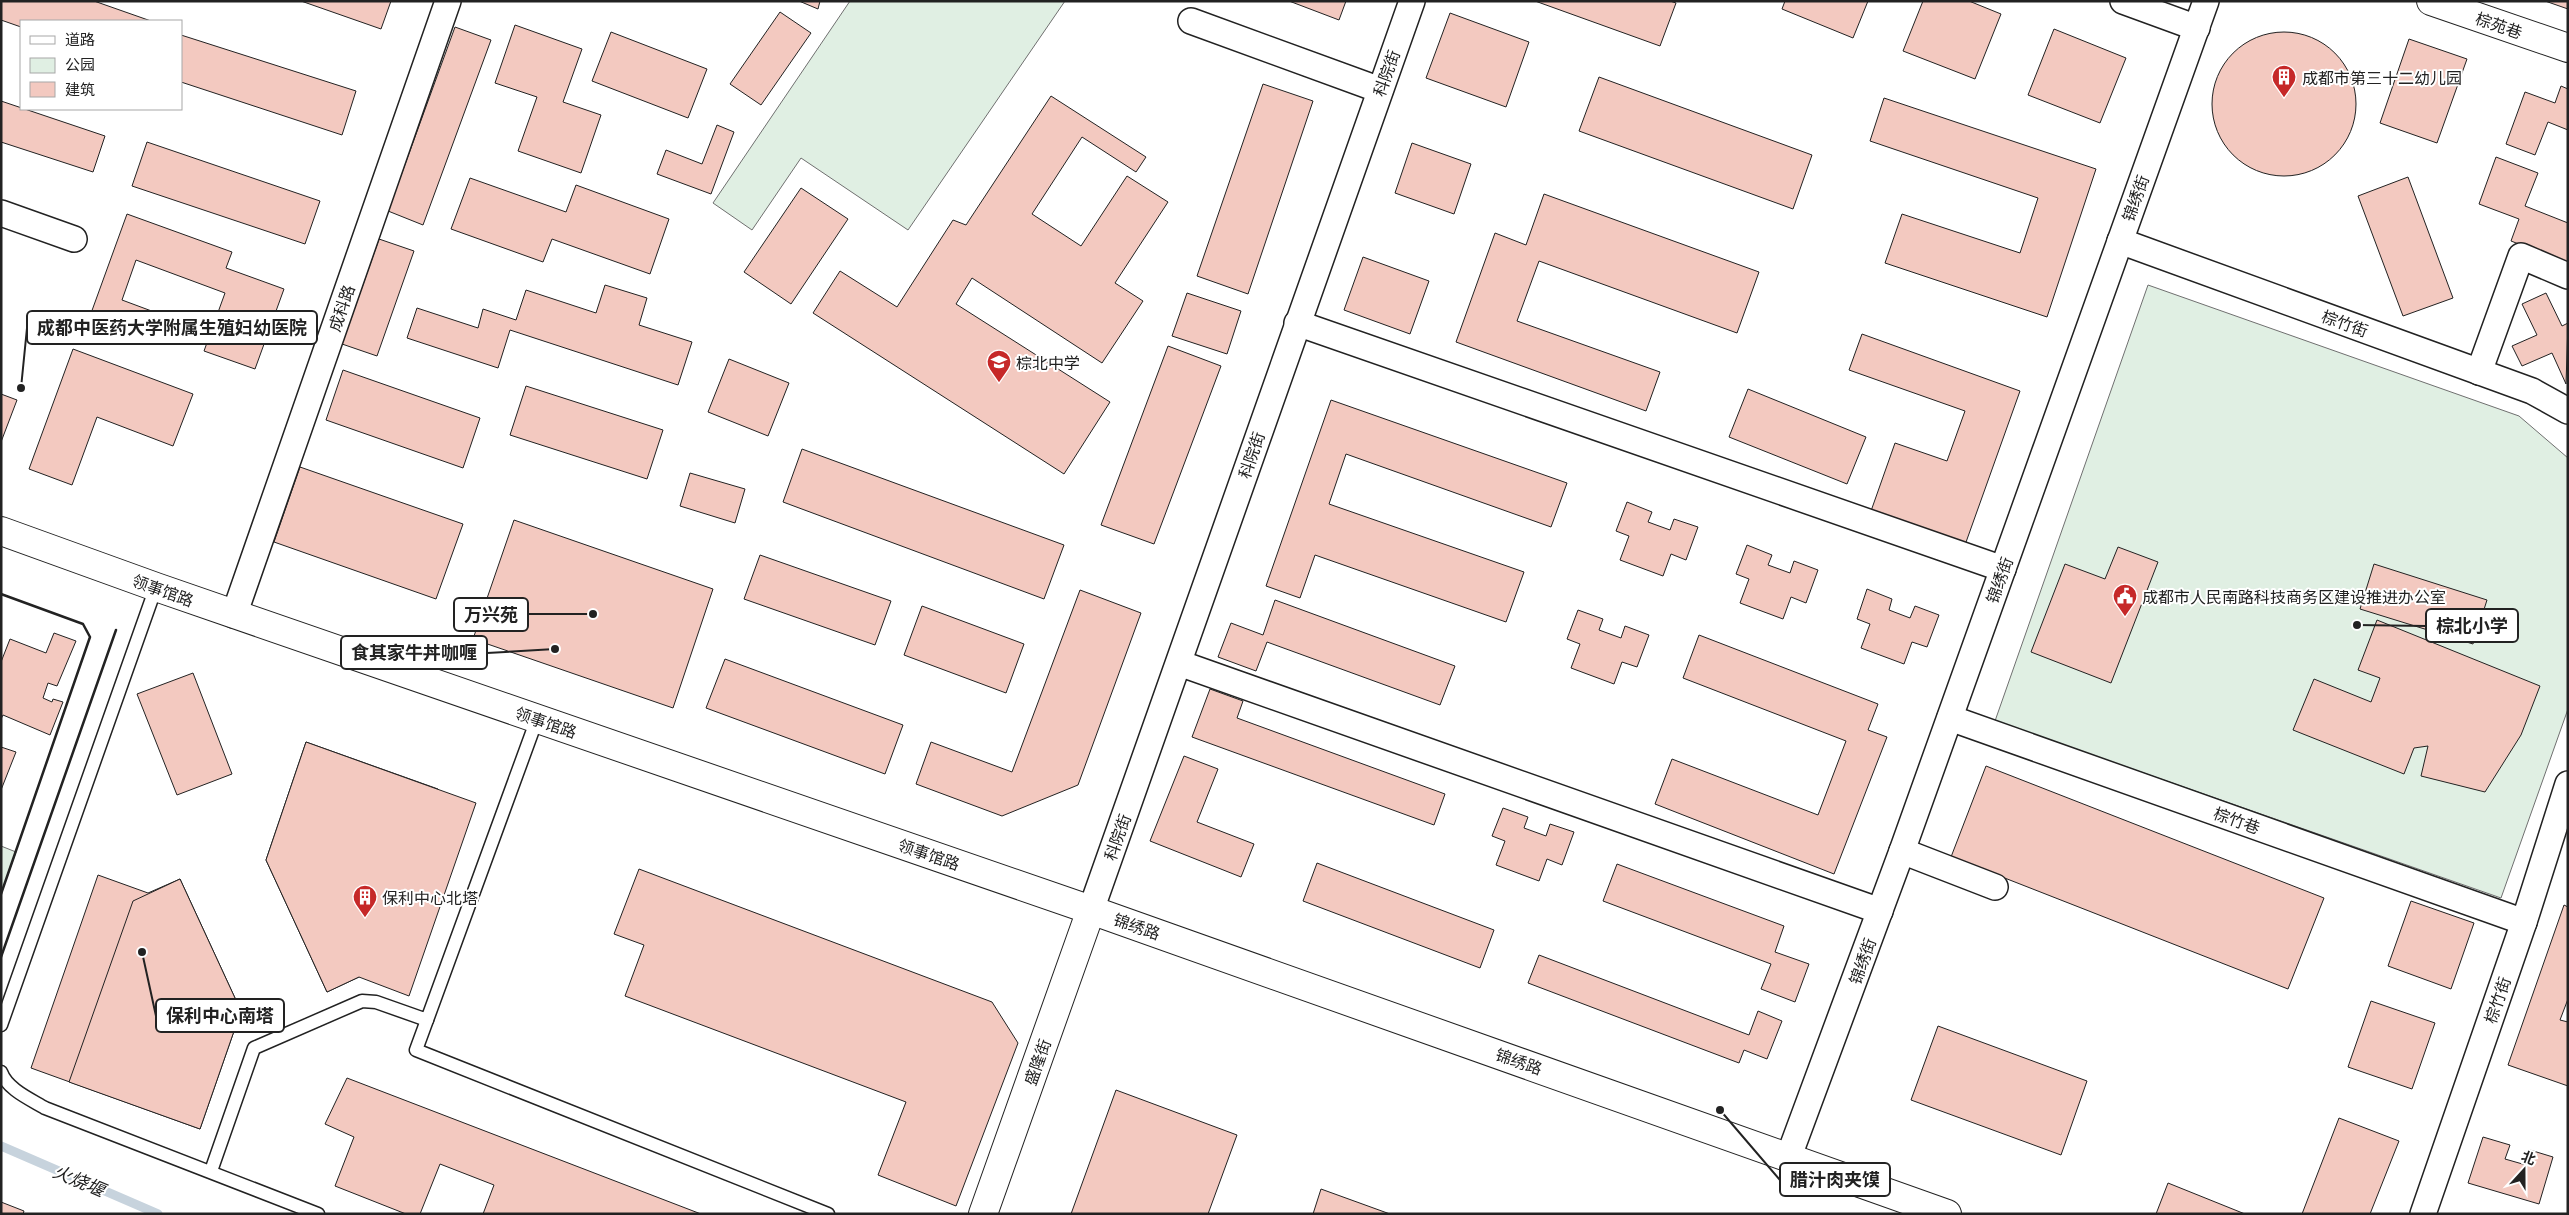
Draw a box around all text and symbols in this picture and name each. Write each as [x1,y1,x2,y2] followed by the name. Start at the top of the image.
[2473,8,2525,42] street label: 棕苑巷
[20,20,182,110] legend
[65,30,95,48] text: 道路
[1369,47,1403,99] street label: 科院街
[65,55,95,73] text: 公园
[2271,64,2297,98] building icon: 成都市第三十二幼儿园
[2302,68,2462,87] place label: 成都市第三十二幼儿园
[65,80,95,98] text: 建筑
[2118,172,2152,224] street label: 锦绣街
[324,282,358,334] street label: 成科路
[2319,306,2371,340] street label: 棕竹街
[27,311,317,344] callout: 成都中医药大学附属生殖妇幼医院
[37,316,307,338] text: 成都中医药大学附属生殖妇幼医院
[986,349,1012,383] school or university icon: 棕北中学
[1016,353,1080,372] place label: 棕北中学
[1234,429,1268,481] street label: 科院街
[1982,554,2016,606] street label: 锦绣街
[130,570,196,610] street label: 领事馆路
[2112,583,2138,617] public building icon: 成都市人民南路科技商务区建设推进办公室
[2142,587,2446,606] place label: 成都市人民南路科技商务区建设推进办公室
[454,598,528,631] callout: 万兴苑
[464,603,518,625] text: 万兴苑
[2426,609,2518,642] callout: 棕北小学
[2436,614,2508,636] text: 棕北小学
[341,636,487,669] callout: 食其家牛丼咖喱
[351,641,477,663] text: 食其家牛丼咖喱
[513,703,579,741] street label: 领事馆路
[2211,803,2263,837] street label: 棕竹巷
[1100,811,1134,863] street label: 科院街
[896,835,962,873] street label: 领事馆路
[352,884,378,918] building icon: 保利中心北塔
[382,888,478,907] place label: 保利中心北塔
[1111,909,1163,943] street label: 锦绣路
[1845,935,1879,987] street label: 锦绣街
[2480,974,2514,1026] street label: 棕竹街
[156,999,284,1032] callout: 保利中心南塔
[166,1004,274,1026] text: 保利中心南塔
[1020,1036,1054,1088] street label: 盛隆街
[1493,1044,1545,1078] street label: 锦绣路
[2499,1145,2549,1195] north arrow
[2519,1147,2538,1168] text: 北
[50,1159,111,1202] water label: 火烧堰
[1780,1163,1890,1196] callout: 腊汁肉夹馍
[1790,1168,1880,1190] text: 腊汁肉夹馍

